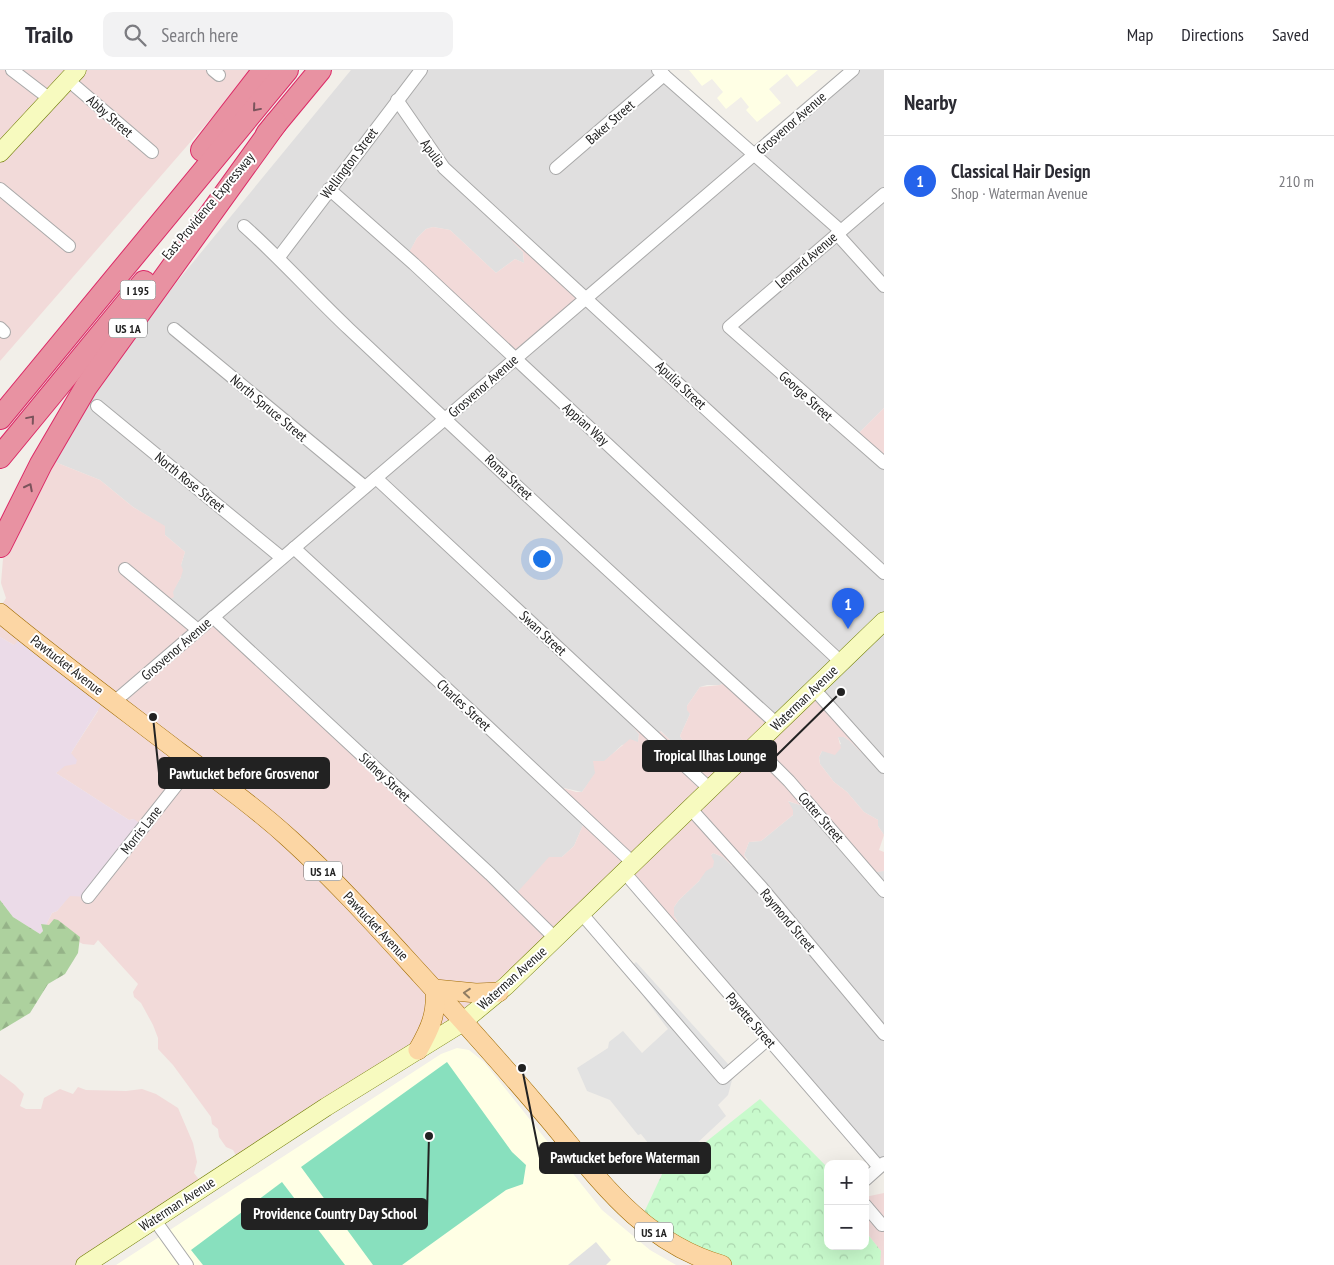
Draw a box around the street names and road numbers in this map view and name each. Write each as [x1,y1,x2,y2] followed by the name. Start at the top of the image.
[752,88,830,158] street label: Grosvenor Avenue
[83,91,137,141] street label: Abby Street
[582,96,638,148] street label: Baker Street
[316,124,382,202] street label: Wellington Street
[417,135,449,171] street label: Apulia
[158,148,259,263] street label: East Providence Expressway
[771,228,841,292] street label: Leonard Avenue
[120,280,156,300] road number: I 195
[109,318,147,338] road number: US 1A
[444,351,522,421] street label: Grosvenor Avenue
[652,357,710,413] street label: Apulia Street
[775,367,837,425] street label: George Street
[227,371,311,446] street label: North Spruce Street
[559,399,613,450] street label: Appian Way
[151,448,229,516] street label: North Rose Street
[481,450,537,504] street label: Roma Street
[516,607,570,659] street label: Swan Street
[137,614,215,684] street label: Grosvenor Avenue
[27,631,107,699] street label: Pawtucket Avenue
[767,661,842,735] street label: Waterman Avenue
[433,675,495,735] street label: Charles Street
[356,749,414,805] street label: Sidney Street
[794,788,848,846] street label: Cotter Street
[117,802,166,858] street label: Morris Lane
[304,861,342,880] road number: US 1A
[756,885,820,955] street label: Raymond Street
[340,888,413,964] street label: Pawtucket Avenue
[474,942,550,1014] street label: Waterman Avenue
[722,988,780,1052] street label: Payette Street
[136,1173,218,1235] street label: Waterman Avenue
[635,1222,673,1242] road number: US 1A

